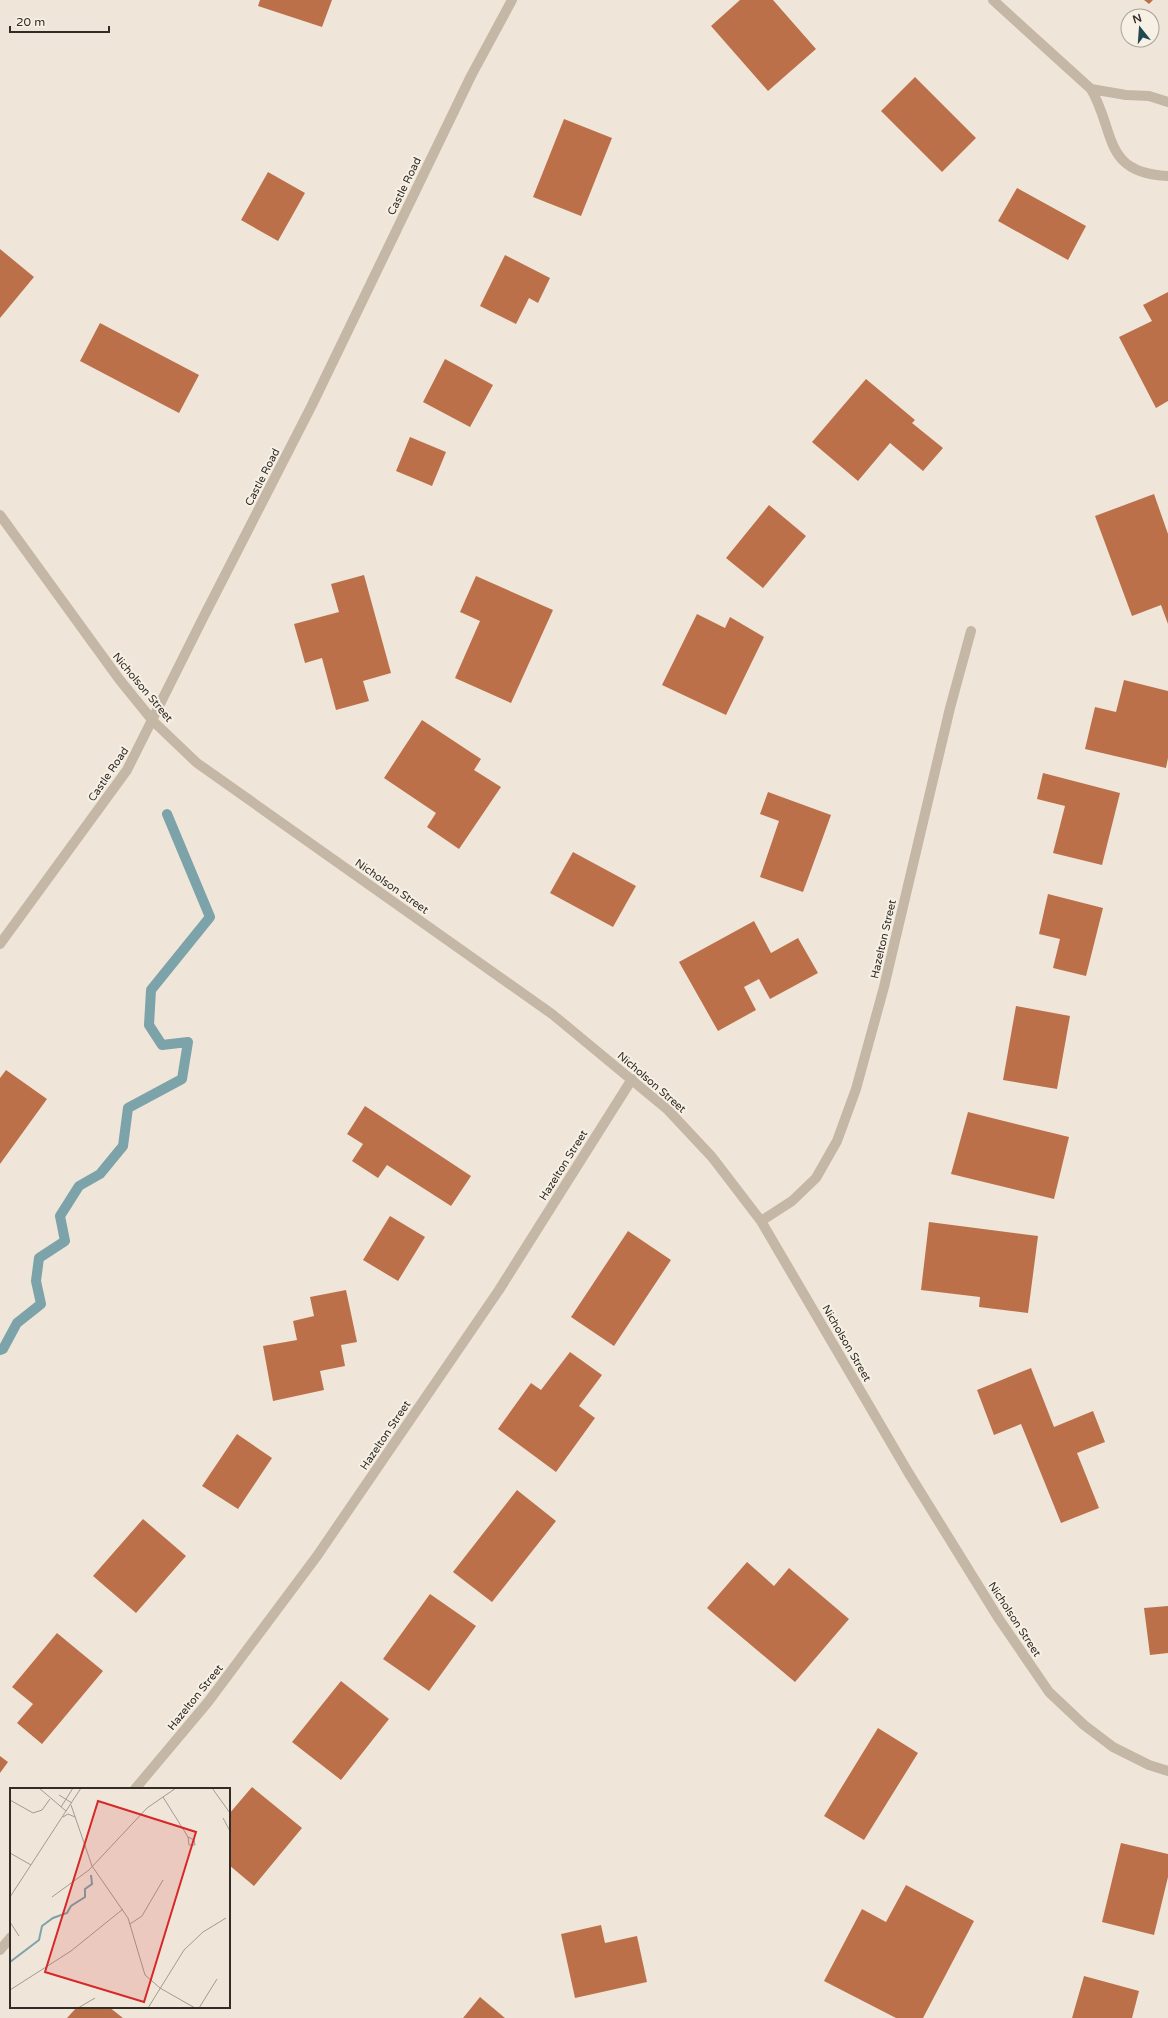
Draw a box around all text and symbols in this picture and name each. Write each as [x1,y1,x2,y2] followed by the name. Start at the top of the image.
[10,8,109,34] scale bar
[1120,8,1160,48] north arrow
[1131,11,1143,26] text: N
[16,15,45,29] text: 20 m
[385,155,424,217] street label: Castle Road
[242,446,283,508] street label: Castle Road
[110,650,175,725] street label: Nicholson Street
[85,745,131,804] street label: Castle Road
[353,856,431,917] street label: Nicholson Street
[868,898,899,980] street label: Hazelton Street
[615,1049,689,1116] street label: Nicholson Street
[537,1128,590,1203] street label: Hazelton Street
[819,1303,874,1384] street label: Nicholson Street
[357,1398,413,1472] street label: Hazelton Street
[986,1579,1044,1659] street label: Nicholson Street
[165,1662,226,1733] street label: Hazelton Street
[10,1788,230,2008] inset map

